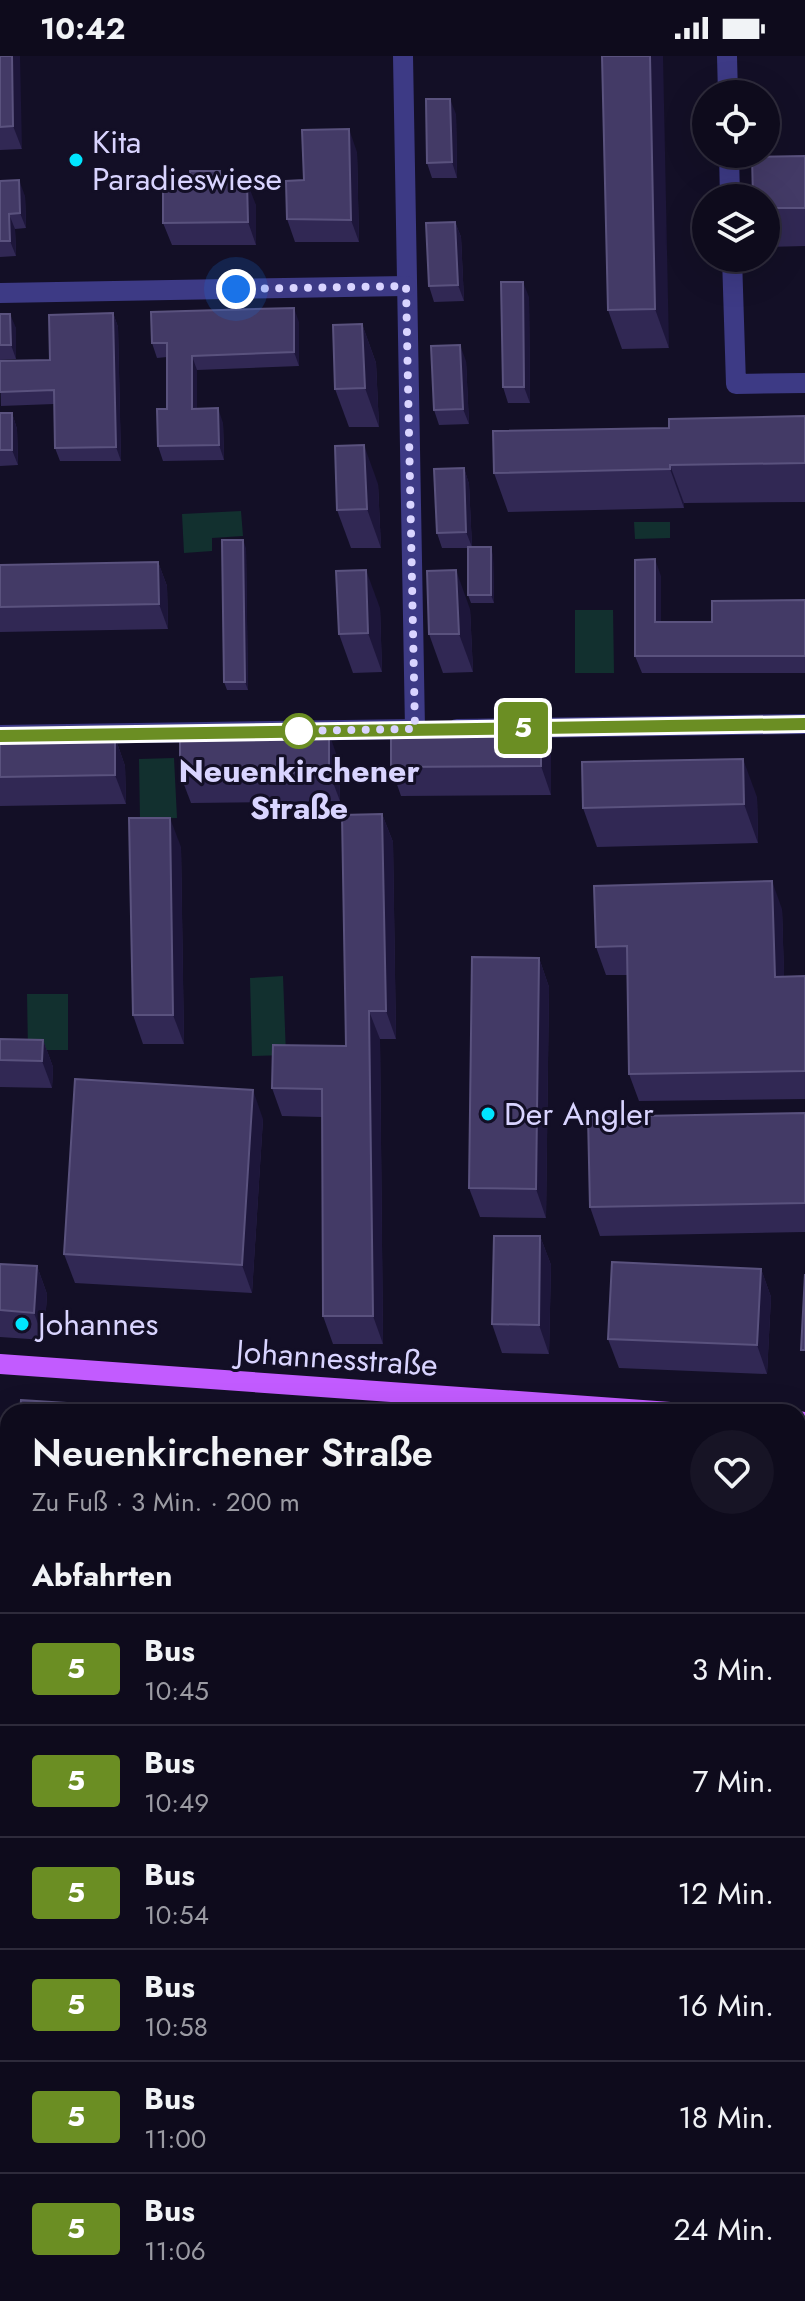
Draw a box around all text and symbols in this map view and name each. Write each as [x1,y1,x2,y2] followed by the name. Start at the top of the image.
[40,7,125,50] text: 10:42
[692,80,780,272] map controls
[692,80,780,168] button: locate
[92,119,282,202] place label: Kita Paradieswiese
[67,151,85,169] marker: Kita Paradieswiese
[692,184,780,272] button: layers
[216,269,256,309] your location
[497,702,549,754] line badge: 5
[514,707,532,748] text: 5
[282,714,316,748] marker: Neuenkirchener Straße
[178,748,420,831] place label: Neuenkirchener Straße
[504,1091,654,1137] place label: Der Angler
[479,1105,497,1123] marker: Der Angler
[34,1301,158,1347] place label: Johannes
[13,1315,31,1333] marker: Johannes
[231,1328,439,1388] street label: Johannesstraße
[32,1425,433,1480] text: Neuenkirchener Straße
[690,1430,774,1514] button: heart
[32,1483,300,1521] text: Zu Fuß · 3 Min. · 200 m
[32,1554,172,1597] text: Abfahrten
[144,1629,195,1672] text: Bus
[67,1648,85,1689] text: 5
[692,1648,774,1691] text: 3 Min.
[144,1672,209,1710] text: 10:45
[144,1741,195,1784] text: Bus
[67,1760,85,1801] text: 5
[692,1760,774,1803] text: 7 Min.
[144,1784,209,1822] text: 10:49
[144,1853,195,1896] text: Bus
[67,1872,85,1913] text: 5
[678,1872,774,1915] text: 12 Min.
[144,1896,209,1934] text: 10:54
[144,1965,195,2008] text: Bus
[67,1984,85,2025] text: 5
[677,1984,774,2027] text: 16 Min.
[144,2008,208,2046] text: 10:58
[144,2077,195,2120] text: Bus
[67,2096,85,2137] text: 5
[678,2096,774,2139] text: 18 Min.
[144,2120,206,2158] text: 11:00
[144,2189,195,2232] text: Bus
[67,2208,85,2249] text: 5
[674,2208,774,2251] text: 24 Min.
[144,2232,206,2270] text: 11:06

